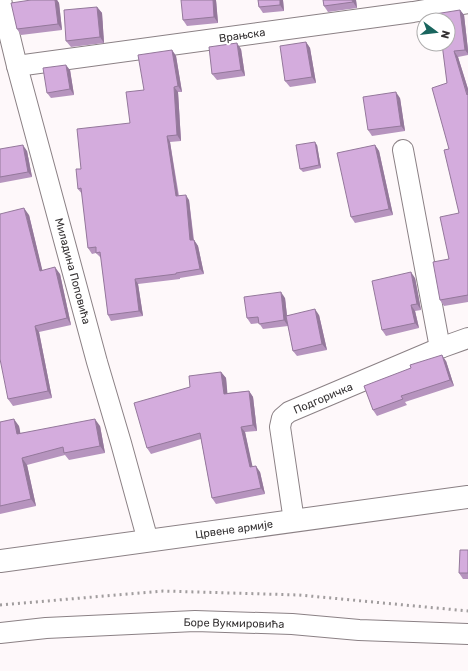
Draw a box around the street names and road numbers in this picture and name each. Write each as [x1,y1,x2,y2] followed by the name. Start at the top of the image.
[218,26,266,45] street label: Врањска
[52,217,93,326] street label: Миладина Поповића
[292,380,355,417] street label: Подгоричка
[194,518,274,541] street label: Црвене армије
[183,616,285,631] street label: Боре Вукмировића

